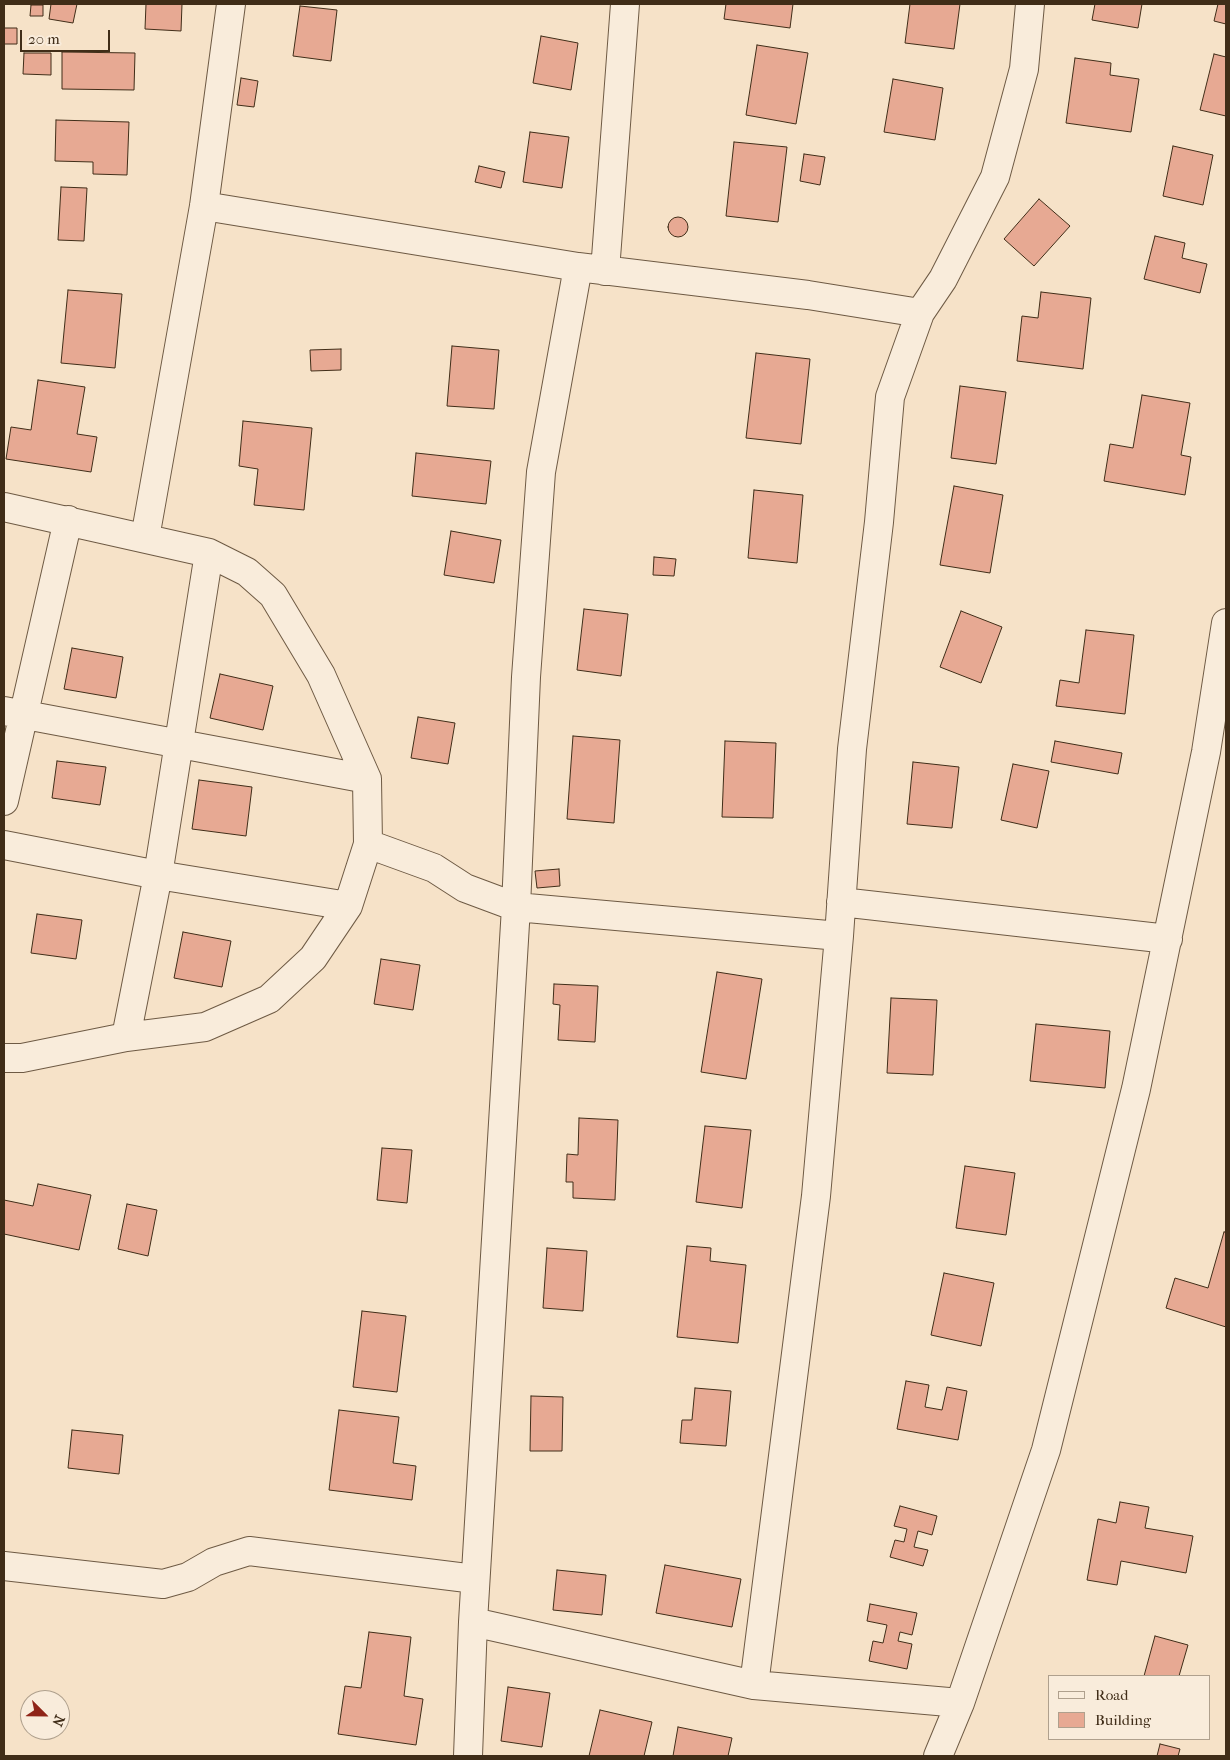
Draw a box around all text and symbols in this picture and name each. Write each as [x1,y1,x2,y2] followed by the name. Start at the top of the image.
[22,20,112,52] scale bar
[28,30,60,48] text: 20 m
[1048,1675,1210,1740] legend
[1095,1686,1128,1704] text: Road
[20,1690,70,1740] north arrow
[1095,1711,1151,1729] text: Building
[48,1712,68,1729] text: N

